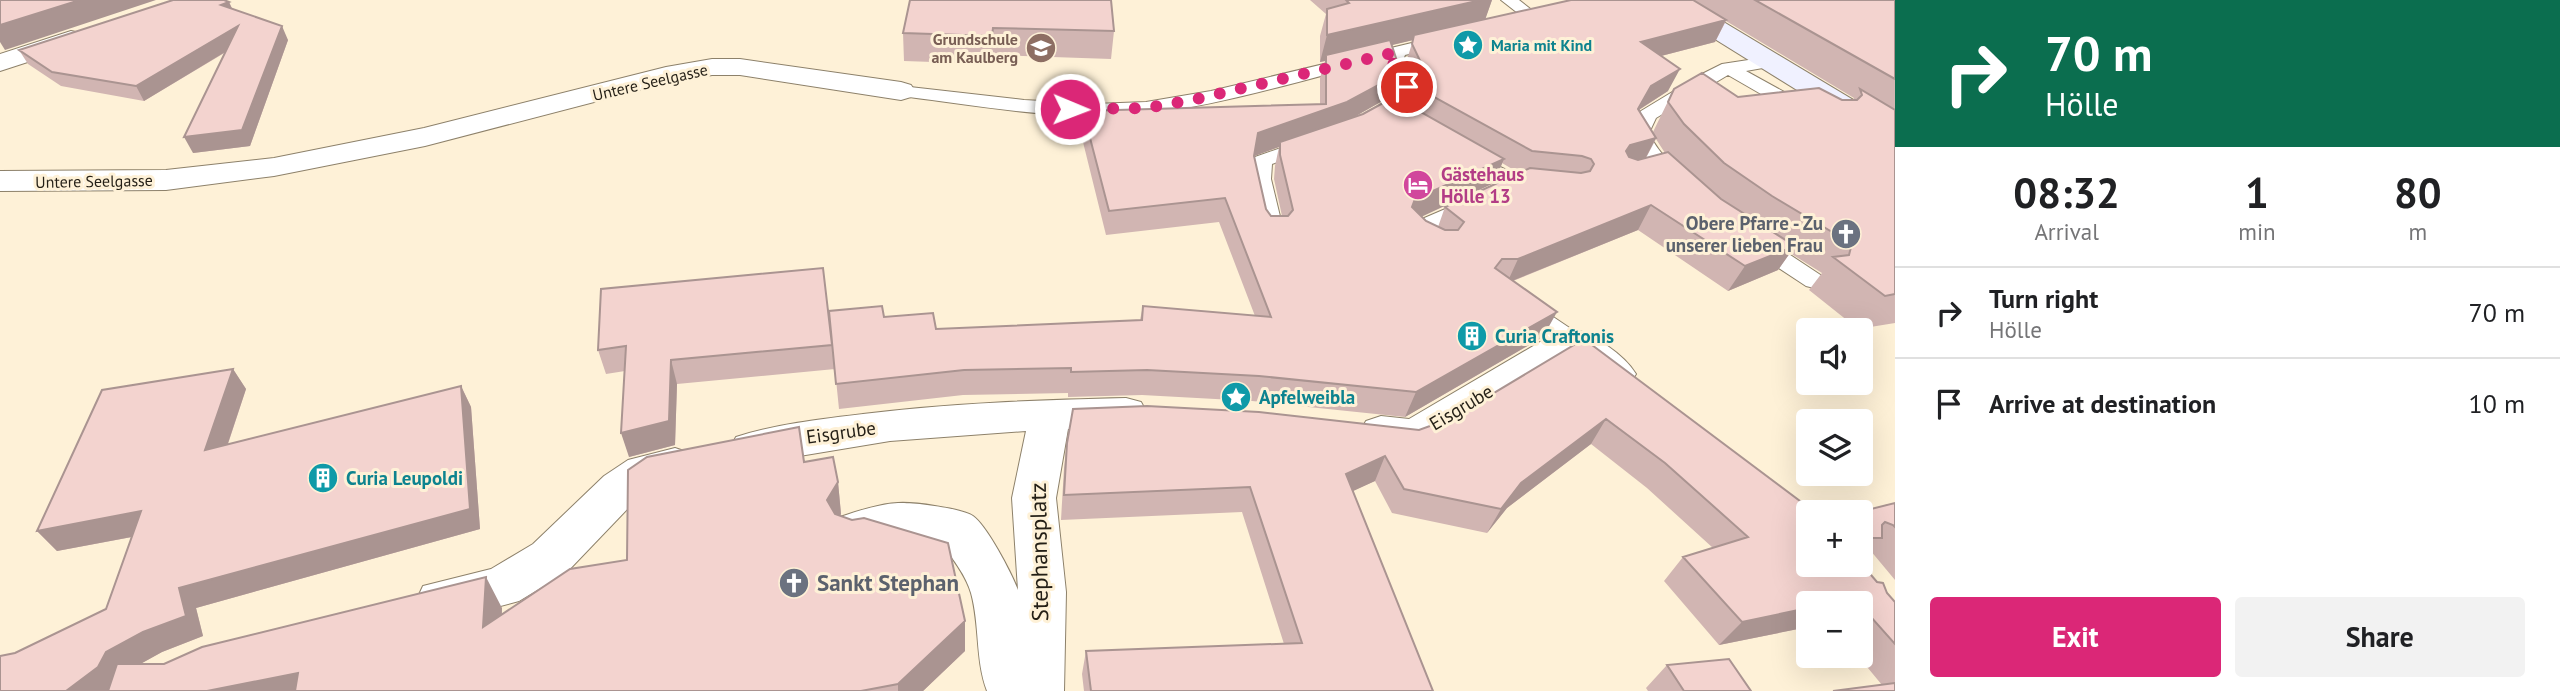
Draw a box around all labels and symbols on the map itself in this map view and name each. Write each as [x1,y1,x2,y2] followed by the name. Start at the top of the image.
[1451,28,1485,62] place icon: Maria mit Kind
[931,29,1018,67] place label: Grundschule am Kaulberg
[1024,31,1058,65] school or university icon: Grundschule am Kaulberg
[1491,35,1592,55] place label: Maria mit Kind
[1377,57,1437,117] pin
[590,59,710,105] street label: Untere Seelgasse
[1033,72,1107,146] position arrow
[1441,162,1524,208] place label: Gästehaus Hölle 13
[1401,168,1435,202] hotel icon: Gästehaus Hölle 13
[35,170,153,192] street label: Untere Seelgasse
[1666,211,1823,257] place label: Obere Pfarre - Zu unserer lieben Frau
[1829,217,1863,251] church icon: Obere Pfarre - Zu unserer lieben Frau
[1455,319,1489,353] building icon: Curia Craftonis
[1495,324,1614,348] place label: Curia Craftonis
[1425,379,1497,435] street label: Eisgrube
[1219,380,1253,414] place icon: Apfelweibla
[1259,385,1355,409] place label: Apfelweibla
[805,415,877,449] street label: Eisgrube
[306,461,340,495] building icon: Curia Leupoldi
[346,466,463,490] place label: Curia Leupoldi
[1023,482,1054,622] street label: Stephansplatz
[777,566,811,600] church icon: Sankt Stephan
[817,568,959,597] place label: Sankt Stephan

